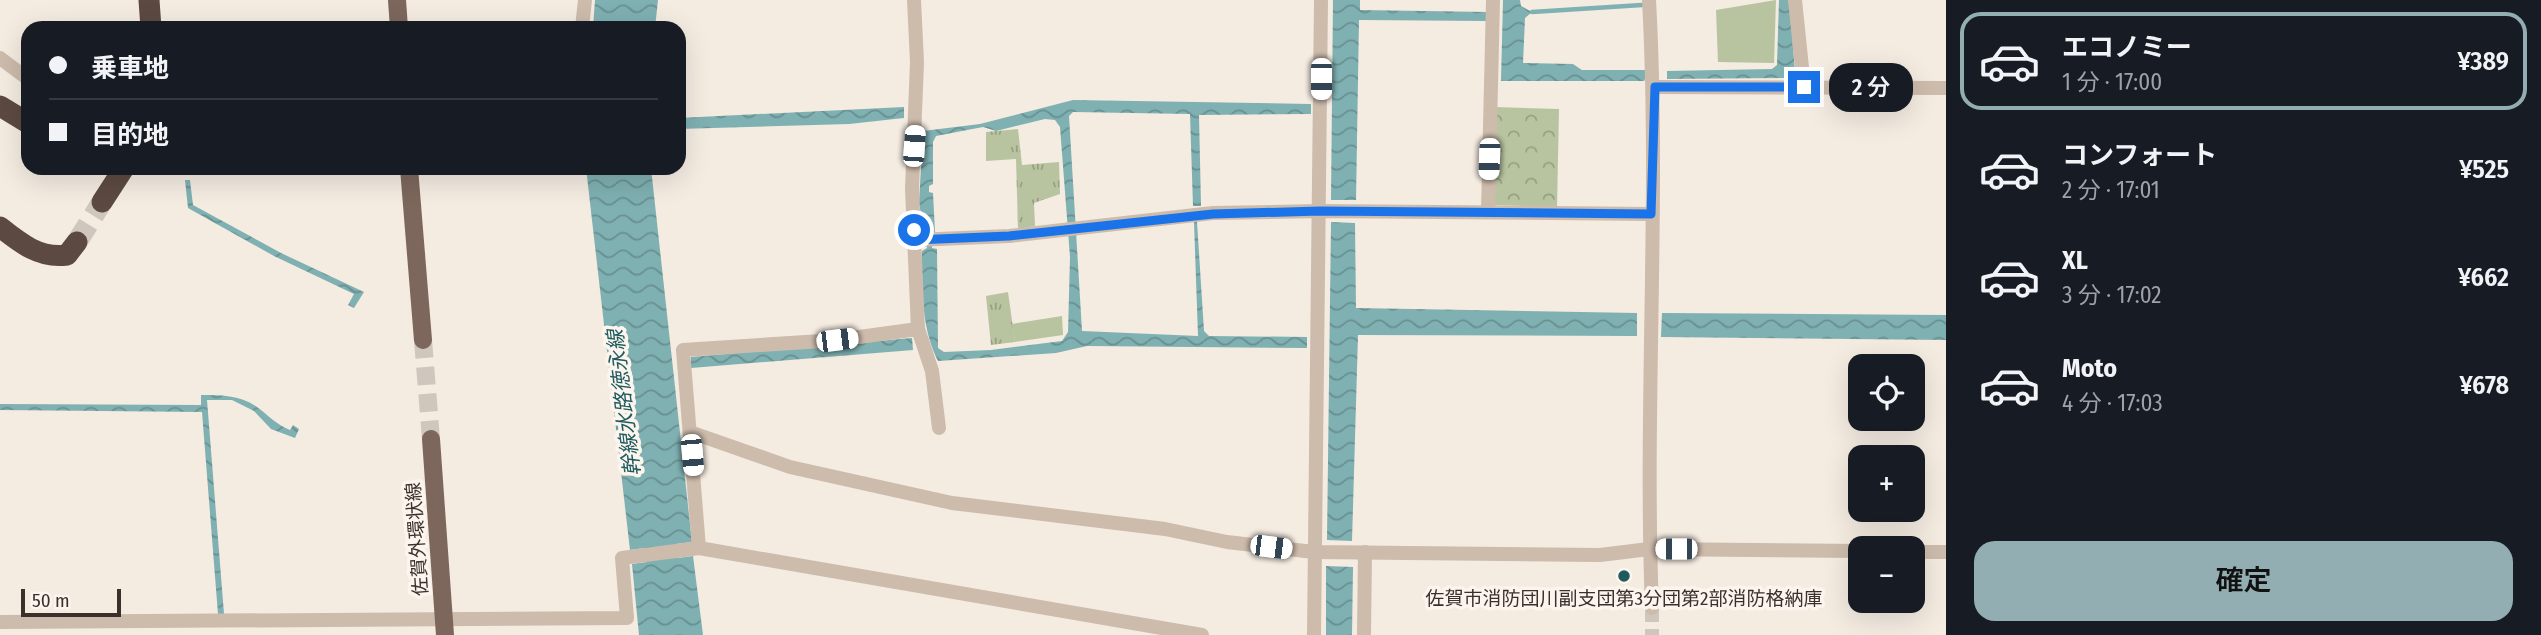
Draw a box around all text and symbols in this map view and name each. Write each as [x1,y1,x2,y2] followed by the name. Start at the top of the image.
[1978,30,2041,93] icon: car
[2062,32,2192,63] text: エコノミー
[2457,46,2509,77] text: ¥389
[91,53,169,84] text: 乗車地
[1311,58,1332,100] car
[1828,62,1912,112] callout: 2 分
[2062,68,2162,96] text: 1 分 · 17:00
[1788,71,1820,103] route end
[1852,73,1890,101] text: 2 分
[91,120,169,151] text: 目的地
[903,124,926,168] car
[1478,138,1501,180] car
[1978,138,2041,201] icon: car
[2062,140,2217,171] text: コンフォート
[2459,154,2509,185] text: ¥525
[2062,176,2160,204] text: 2 分 · 17:01
[898,214,930,246] route start
[2062,245,2088,276] text: XL
[1978,246,2041,309] icon: car
[2458,262,2509,293] text: ¥662
[2062,281,2162,309] text: 3 分 · 17:02
[602,325,646,478] water label: 幹線水路徳永線
[815,327,860,353] car
[2062,353,2117,384] text: Moto
[1848,354,1925,613] map controls
[1848,354,1925,431] button: locate
[1978,354,2041,417] icon: car
[2460,370,2509,401] text: ¥678
[2062,389,2163,417] text: 4 分 · 17:03
[680,433,705,477] car
[1848,445,1925,522] button: +
[402,481,432,597] street label: 佐賀外環状線
[1249,534,1294,560] car
[1848,536,1925,613] button: −
[1656,539,1698,560] car
[1974,541,2513,621] button: 確定
[1616,568,1632,584] marker: 佐賀市消防団川副支団第3分団第2部消防格納庫
[21,586,121,618] scale bar
[1426,587,1822,610] place label: 佐賀市消防団川副支団第3分団第2部消防格納庫
[32,589,70,612] text: 50 m

